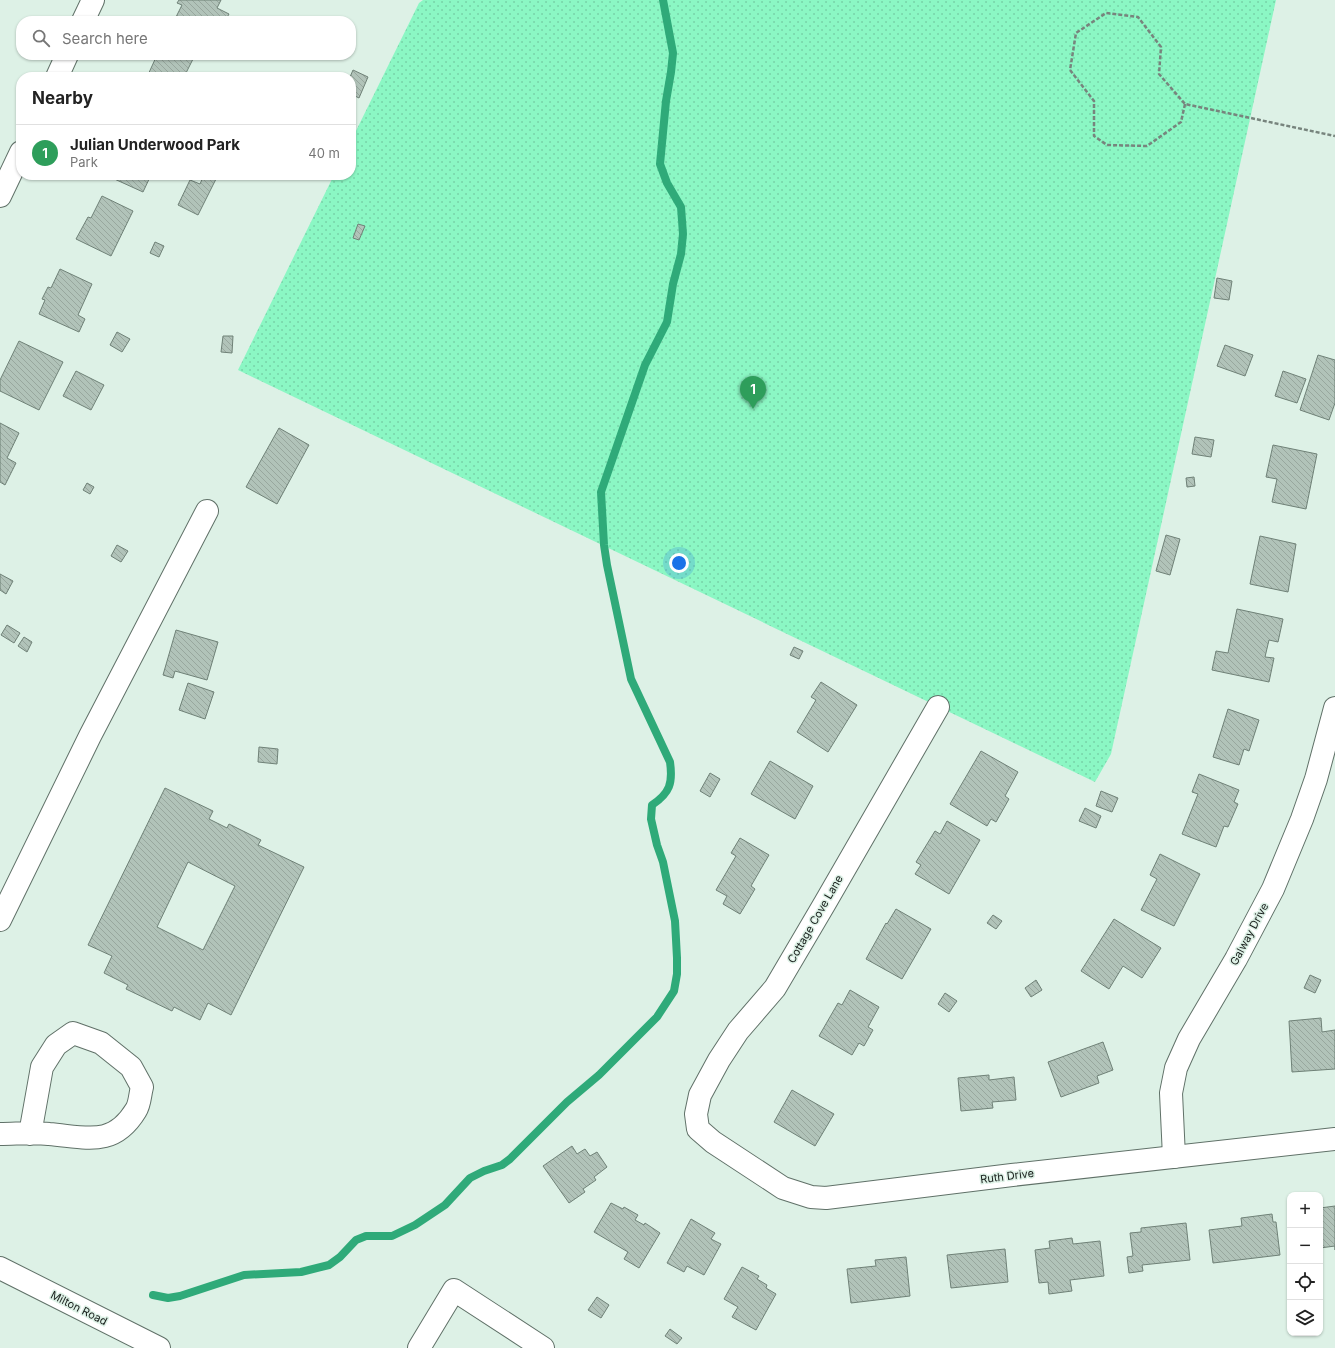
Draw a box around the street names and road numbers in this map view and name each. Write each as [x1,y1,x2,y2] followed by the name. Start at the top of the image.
[784,873,846,965] street label: Cottage Cove Lane
[1227,900,1271,968] street label: Galway Drive
[979,1166,1035,1186] street label: Ruth Drive
[48,1288,110,1328] street label: Milton Road

